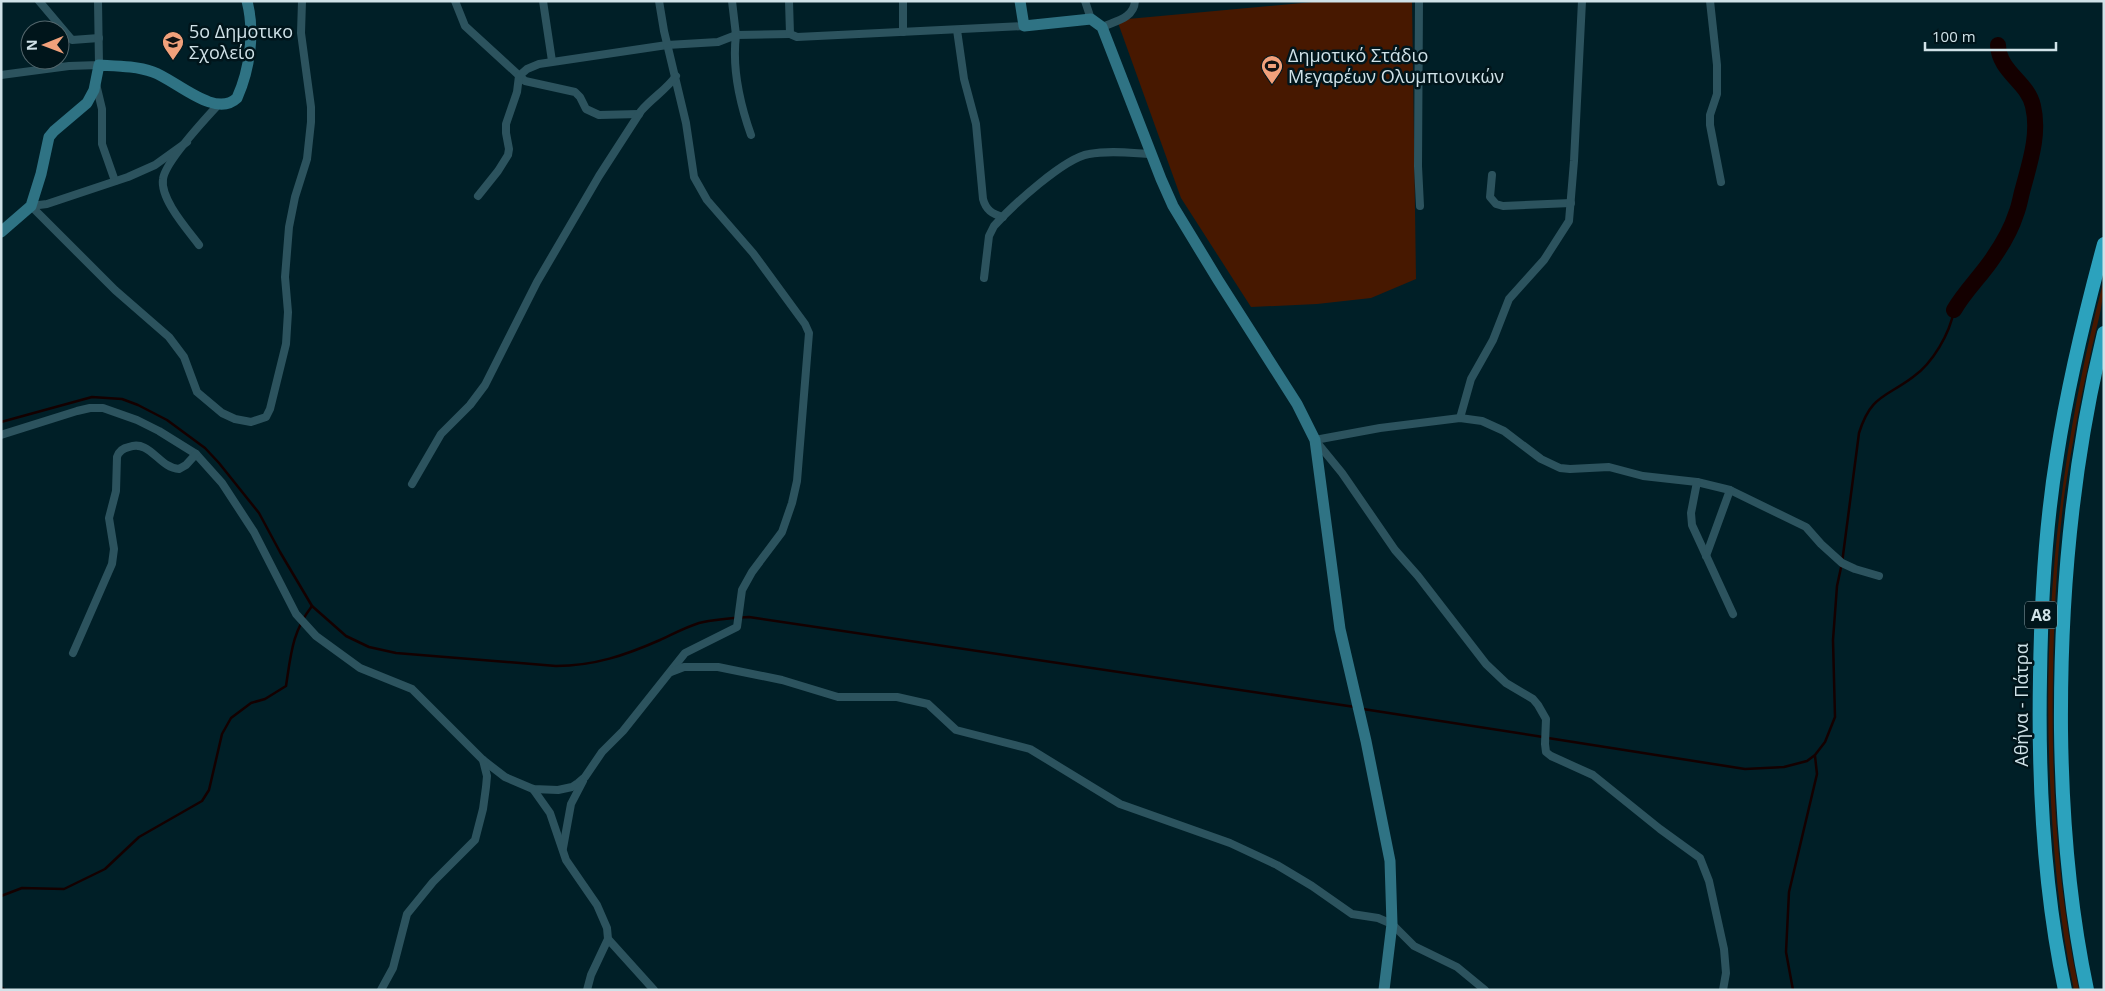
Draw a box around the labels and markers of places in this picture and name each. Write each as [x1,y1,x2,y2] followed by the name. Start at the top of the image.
[189,19,293,64] place label: 5o Δημοτικο Σχολείο
[161,30,185,61] school or university icon: 5o Δημοτικο Σχολείο
[1288,43,1504,88] place label: Δημοτικό Στάδιο Μεγαρέων Ολυμπιονικών
[1260,54,1284,85] sports icon: Δημοτικό Στάδιο Μεγαρέων Ολυμπιονικών

